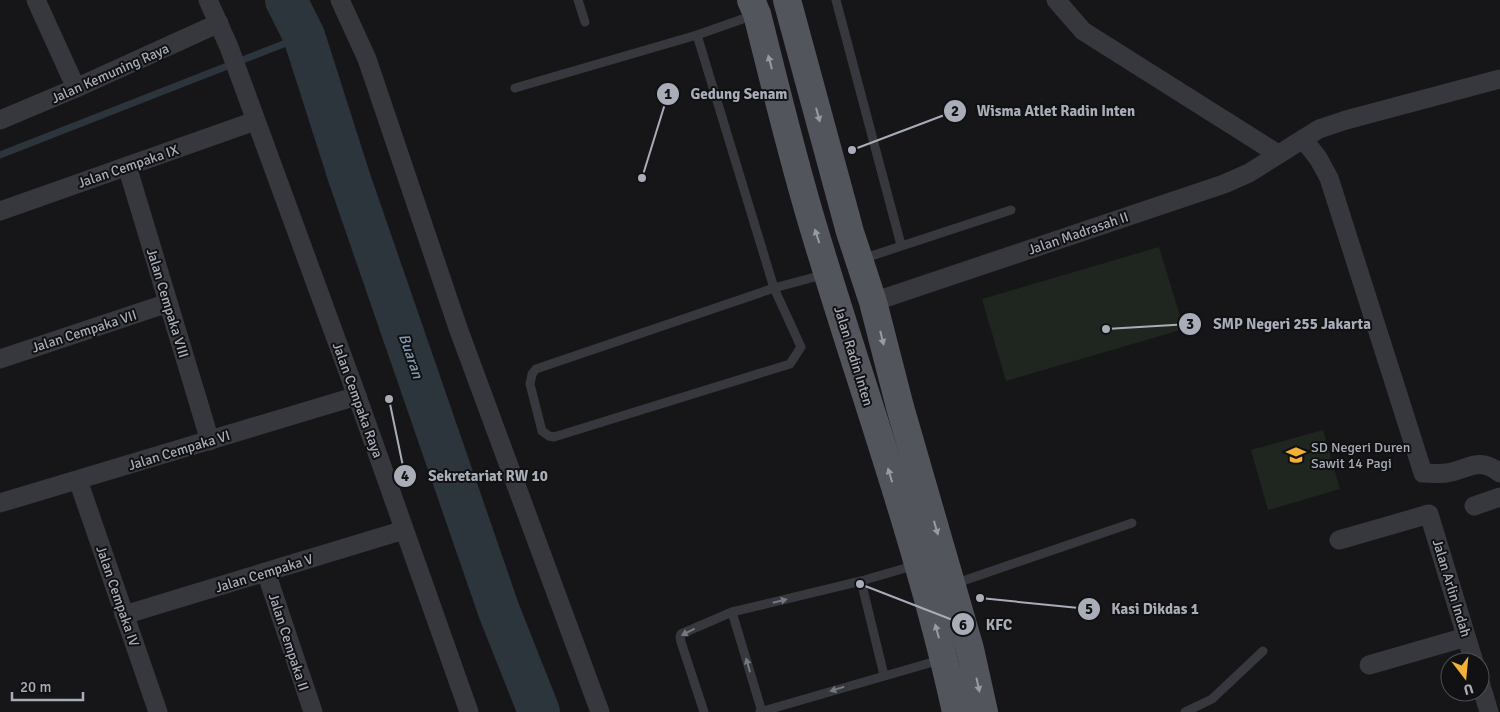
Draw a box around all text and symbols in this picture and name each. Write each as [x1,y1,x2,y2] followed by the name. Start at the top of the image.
[49,40,172,107] street label: Jalan Kemuning Raya
[765,55,773,70] one-way arrow
[655,79,797,109] callout: Gedung Senam
[664,85,672,103] text: 1
[691,85,787,103] text: Gedung Senam
[942,96,1146,126] callout: Wisma Atlet Radin Inten
[951,102,959,120] text: 2
[977,102,1135,120] text: Wisma Atlet Radin Inten
[814,107,822,122] one-way arrow
[76,141,181,192] street label: Jalan Cempaka IX
[1026,208,1131,259] street label: Jalan Madrasah II
[812,228,820,243] one-way arrow
[143,246,192,360] street label: Jalan Cempaka VIII
[830,304,877,408] street label: Jalan Radin Inten
[29,306,139,356] street label: Jalan Cempaka VII
[1178,309,1381,339] callout: SMP Negeri 255 Jakarta
[1186,315,1194,333] text: 3
[1213,315,1371,333] text: SMP Negeri 255 Jakarta
[878,330,886,345] one-way arrow
[395,331,427,381] water label: Buaran
[329,340,386,460] street label: Jalan Cempaka Raya
[126,427,232,474] street label: Jalan Cempaka VI
[1311,439,1410,472] place label: SD Negeri Duren Sawit 14 Pagi
[1285,444,1307,466] school or university icon: SD Negeri Duren Sawit 14 Pagi
[393,461,557,491] callout: Sekretariat RW 10
[401,467,409,485] text: 4
[428,467,548,485] text: Sekretariat RW 10
[886,467,894,482] one-way arrow
[932,521,940,536] one-way arrow
[1429,537,1474,639] street label: Jalan Arlin Indah
[92,544,143,649] street label: Jalan Cempaka IV
[213,551,315,596] street label: Jalan Cempaka V
[265,591,312,693] street label: Jalan Cempaka II
[1077,594,1209,624] callout: Kasi Dikdas 1
[772,597,787,605] one-way arrow
[1085,600,1093,618] text: 5
[1111,600,1199,618] text: Kasi Dikdas 1
[950,609,1022,639] callout: KFC
[959,616,967,634] text: 6
[986,616,1012,634] text: KFC
[932,623,940,638] one-way arrow
[680,627,695,636] one-way arrow
[1440,652,1490,702] north arrow
[743,657,751,672] one-way arrow
[12,670,84,702] scale bar
[974,677,982,692] one-way arrow
[20,678,51,696] text: 20 m
[1462,680,1475,698] text: U
[829,686,844,694] one-way arrow

